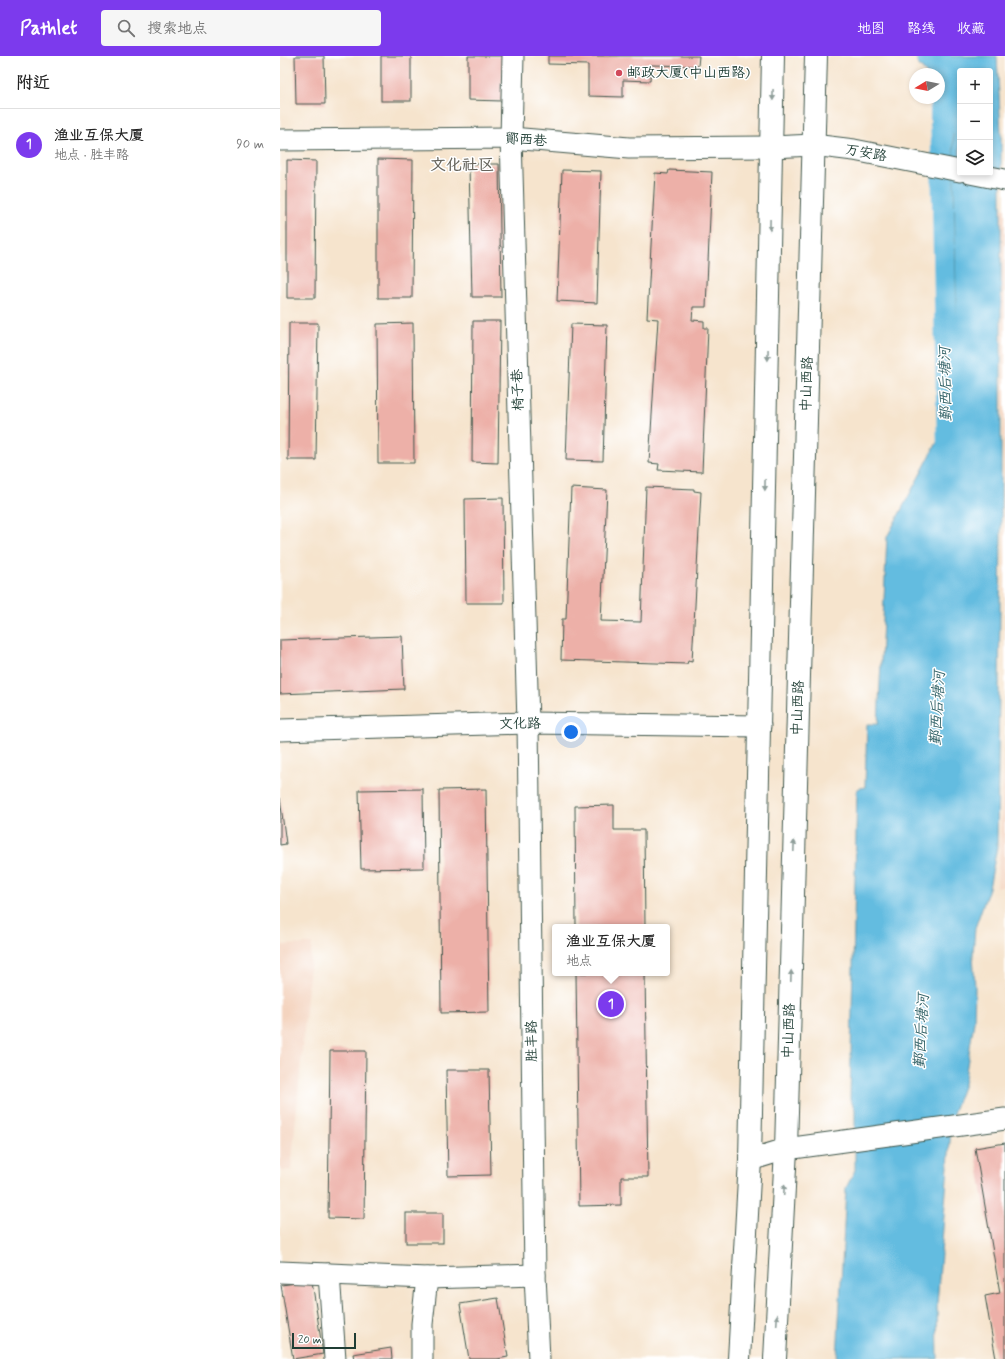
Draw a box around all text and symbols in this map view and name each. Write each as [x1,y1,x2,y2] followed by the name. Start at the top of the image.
[101,10,381,46] search box
[20,16,77,41] text: Pathlet
[115,17,137,39] icon: search
[147,19,207,39] text: 搜索地点
[857,20,885,38] text: 地图
[907,20,935,38] text: 路线
[957,20,985,38] text: 收藏
[627,64,750,82] place label: 邮政大厦(中山西路)
[614,68,624,78] marker: 邮政大厦(中山西路)
[909,68,945,104] north arrow
[957,68,993,176] map controls
[957,68,993,104] button: +
[16,72,50,94] text: 附近
[770,89,776,102] one-way arrow
[957,104,993,140] button: −
[54,126,144,146] text: 渔业互保大厦
[504,130,549,151] street label: 鄮西巷
[26,136,32,153] text: 1
[236,136,264,153] text: 90 m
[844,140,888,166] street label: 万安路
[957,140,993,176] button: layers
[54,147,129,164] text: 地点 · 胜丰路
[430,155,494,176] district label: 文化社区
[767,219,773,232] one-way arrow
[935,343,957,422] water label: 鄞西后塘河
[765,349,771,362] one-way arrow
[797,356,817,412] street label: 中山西路
[508,368,528,411] street label: 椅子巷
[762,479,768,492] one-way arrow
[926,667,950,746] water label: 鄞西后塘河
[788,680,808,736] street label: 中山西路
[499,715,541,733] street label: 文化路
[561,722,581,742] your location
[791,840,798,852] one-way arrow
[552,924,670,976] popup
[566,932,656,952] text: 渔业互保大厦
[566,953,592,970] text: 地点
[788,969,794,982] one-way arrow
[598,989,624,1019] pin: 1
[910,990,934,1069] water label: 鄞西后塘河
[779,1003,799,1059] street label: 中山西路
[523,1020,541,1062] street label: 胜丰路
[780,1184,787,1196] one-way arrow
[773,1314,780,1326] one-way arrow
[292,1331,356,1350] scale bar
[298,1333,321,1347] text: 20 m

